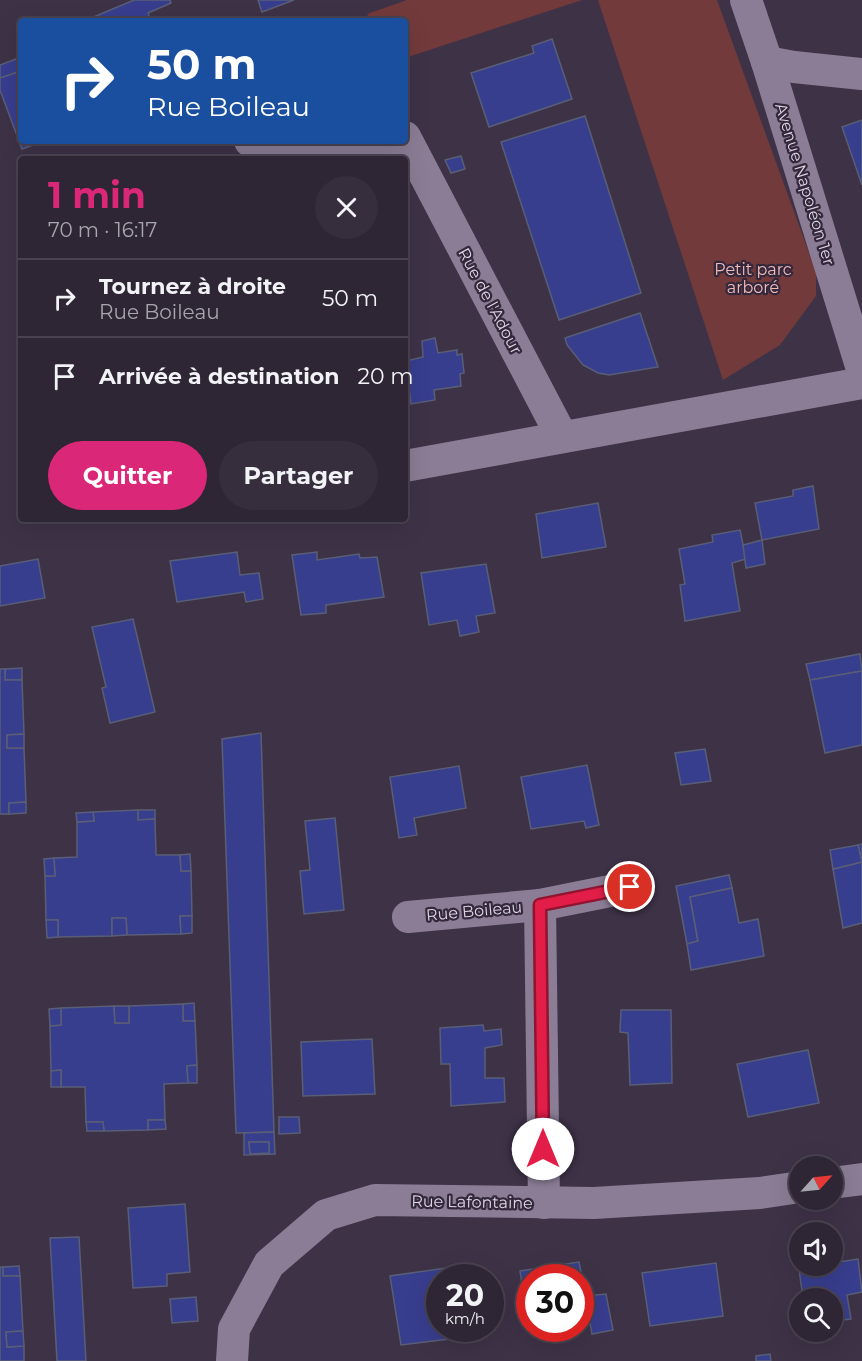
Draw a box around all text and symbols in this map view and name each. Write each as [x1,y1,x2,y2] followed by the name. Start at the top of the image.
[147,38,256,90] text: 50 m
[48,42,126,120] icon: right
[147,90,310,123] text: Rue Boileau
[771,101,839,267] street label: Avenue Napoléon 1er
[48,173,146,217] text: 1 min
[315,176,378,239] button: close
[48,218,157,242] text: 70 m · 16:17
[454,245,526,357] street label: Rue de l'Adour
[714,260,792,297] park label: Petit parc arboré
[99,273,286,300] text: Tournez à droite
[48,282,81,315] icon: right
[322,285,378,312] text: 50 m
[99,300,220,324] text: Rue Boileau
[48,360,81,393] icon: arrive
[99,363,339,390] text: Arrivée à destination
[357,363,414,390] text: 20 m
[48,441,207,510] button: Quitter
[219,441,378,510] button: Partager
[604,861,655,912] pin
[613,870,646,903] icon: arrive
[425,897,523,925] street label: Rue Boileau
[511,1117,575,1181] position arrow
[789,1156,843,1210] north arrow
[789,1156,843,1342] map controls
[411,1191,533,1213] street label: Rue Lafontaine
[789,1222,843,1276] button: sound
[516,1264,594,1342] speed limit sign: 30
[446,1277,484,1314] text: 20
[789,1288,843,1342] button: search
[445,1309,485,1328] text: km/h

